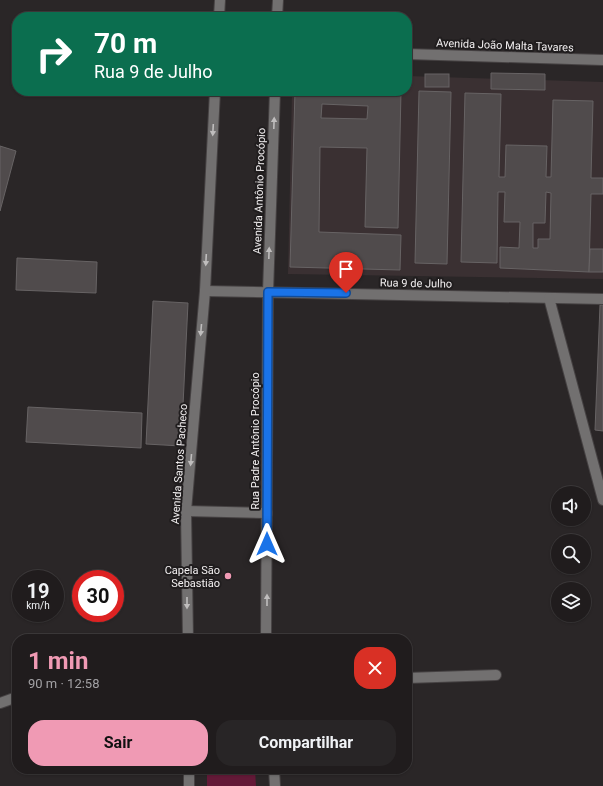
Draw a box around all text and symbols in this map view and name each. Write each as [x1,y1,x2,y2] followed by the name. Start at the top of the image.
[94,27,157,60] text: 70 m
[28,28,80,80] icon: right
[436,37,574,54] street label: Avenida João Malta Tavares
[94,61,212,82] text: Rua 9 de Julho
[271,116,277,129] one-way arrow
[210,124,217,136] one-way arrow
[251,128,268,254] street label: Avenida Antônio Procópio
[266,247,273,259] one-way arrow
[329,252,363,293] pin
[203,254,210,266] one-way arrow
[335,258,357,280] icon: arrive
[380,276,452,291] street label: Rua 9 de Julho
[198,324,205,336] one-way arrow
[249,372,262,510] street label: Rua Padre Antônio Procópio
[169,403,190,525] street label: Avenida Santos Pacheco
[187,454,194,466] one-way arrow
[551,486,591,622] map controls
[551,486,591,526] button: sound
[246,523,288,565] position arrow
[551,534,591,574] button: search
[165,564,220,590] place label: Capela São Sebastião
[72,570,124,622] speed limit sign: 30
[223,571,233,581] marker: Capela São Sebastião
[27,579,49,603] text: 19
[551,582,591,622] button: layers
[263,594,270,606] one-way arrow
[184,597,190,610] one-way arrow
[26,600,50,611] text: km/h
[28,647,88,675] text: 1 min
[354,647,396,689] button: close
[28,676,99,691] text: 90 m · 12:58
[28,720,208,766] button: Sair
[216,720,396,766] button: Compartilhar

